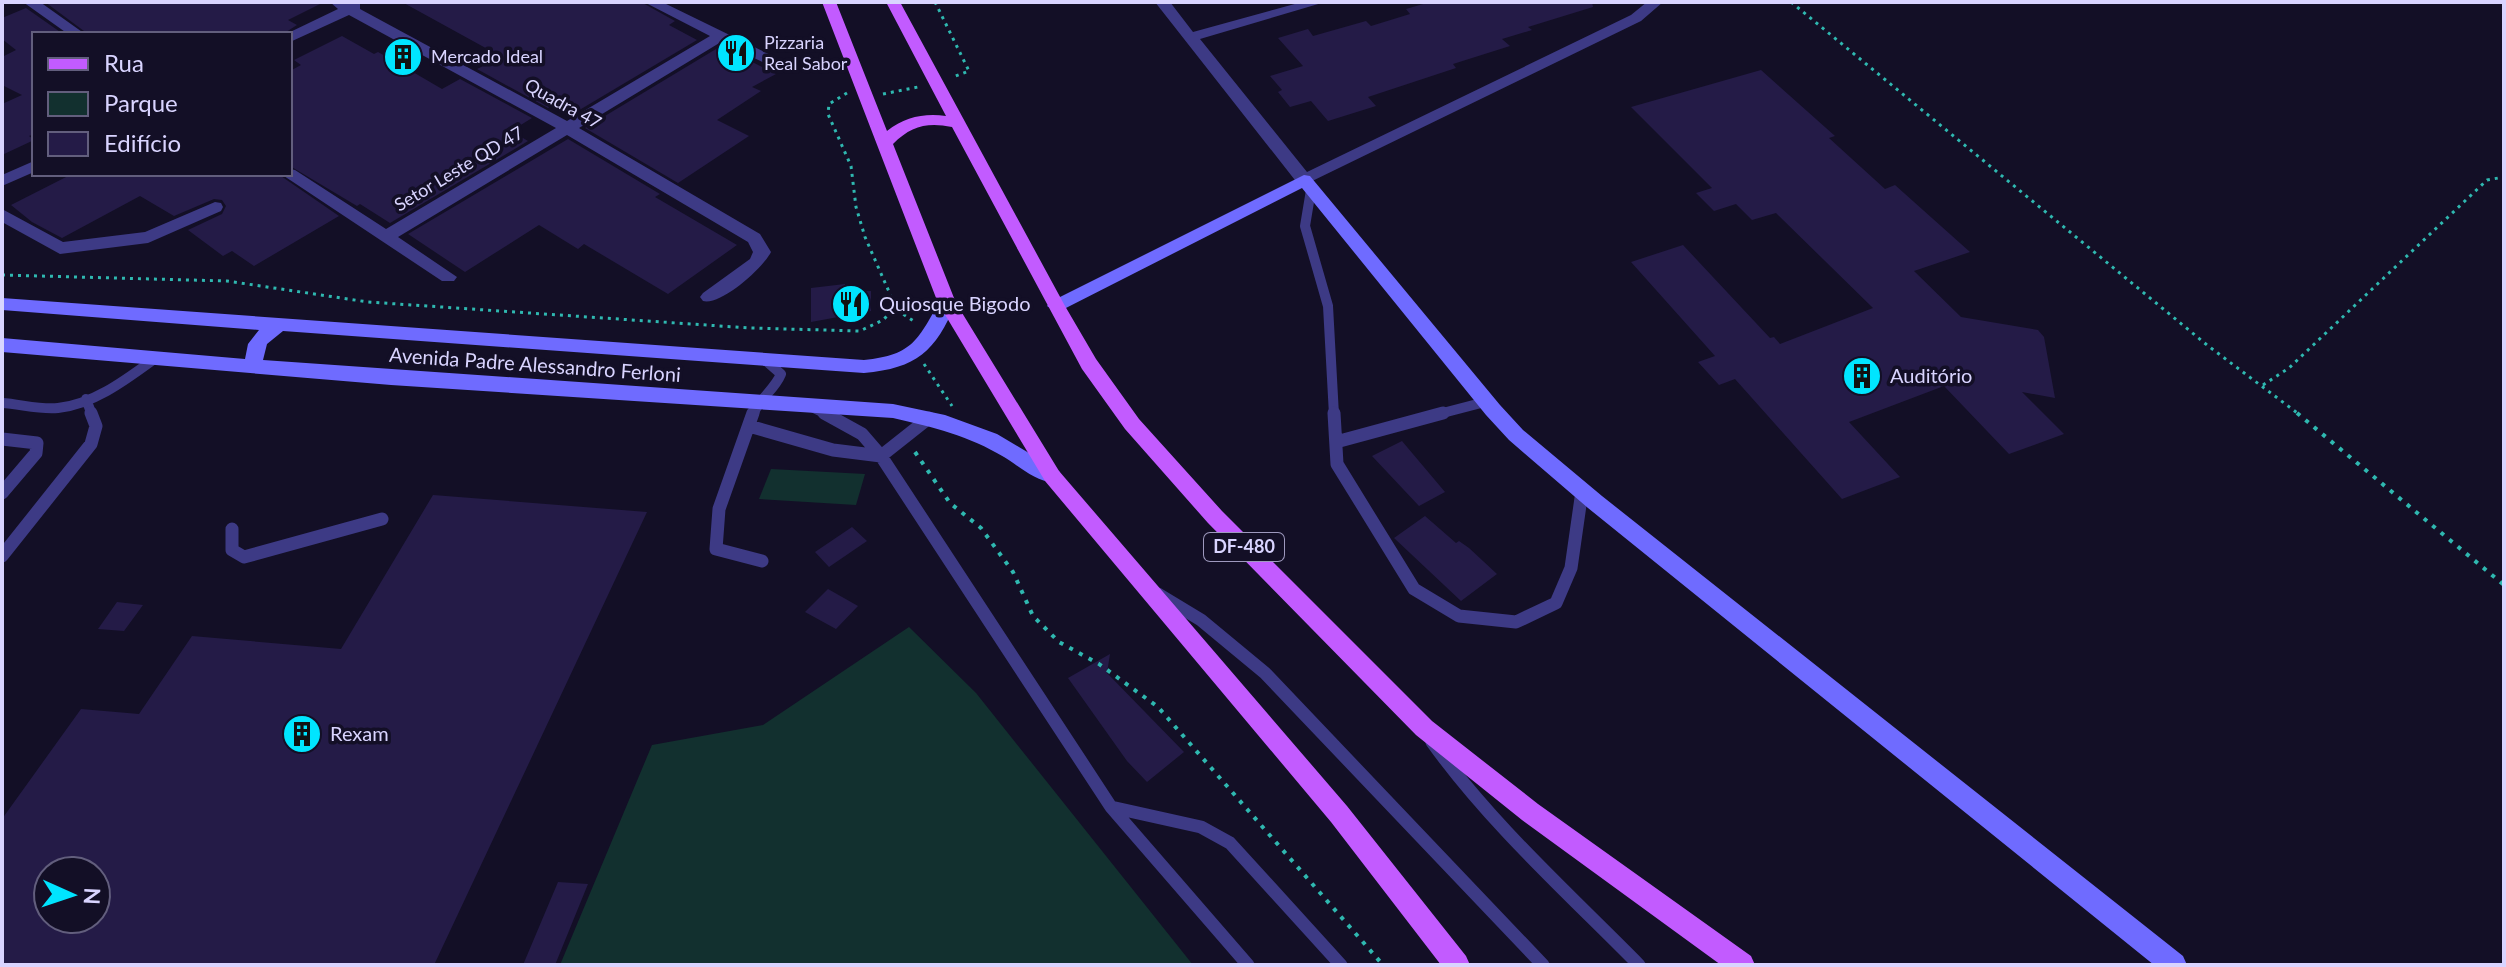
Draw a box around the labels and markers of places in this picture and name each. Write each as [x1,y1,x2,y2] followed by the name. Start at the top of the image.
[764,31,848,74] place label: Pizzaria Real Sabor
[715,32,757,74] restaurant icon: Pizzaria Real Sabor
[382,36,424,78] building icon: Mercado Ideal
[431,45,543,67] place label: Mercado Ideal
[830,283,872,325] restaurant icon: Quiosque Bigodo
[879,291,1030,315] place label: Quiosque Bigodo
[1841,355,1883,397] building icon: Auditório
[1890,363,1972,387] place label: Auditório
[281,713,323,755] building icon: Rexam
[330,721,389,745] place label: Rexam

